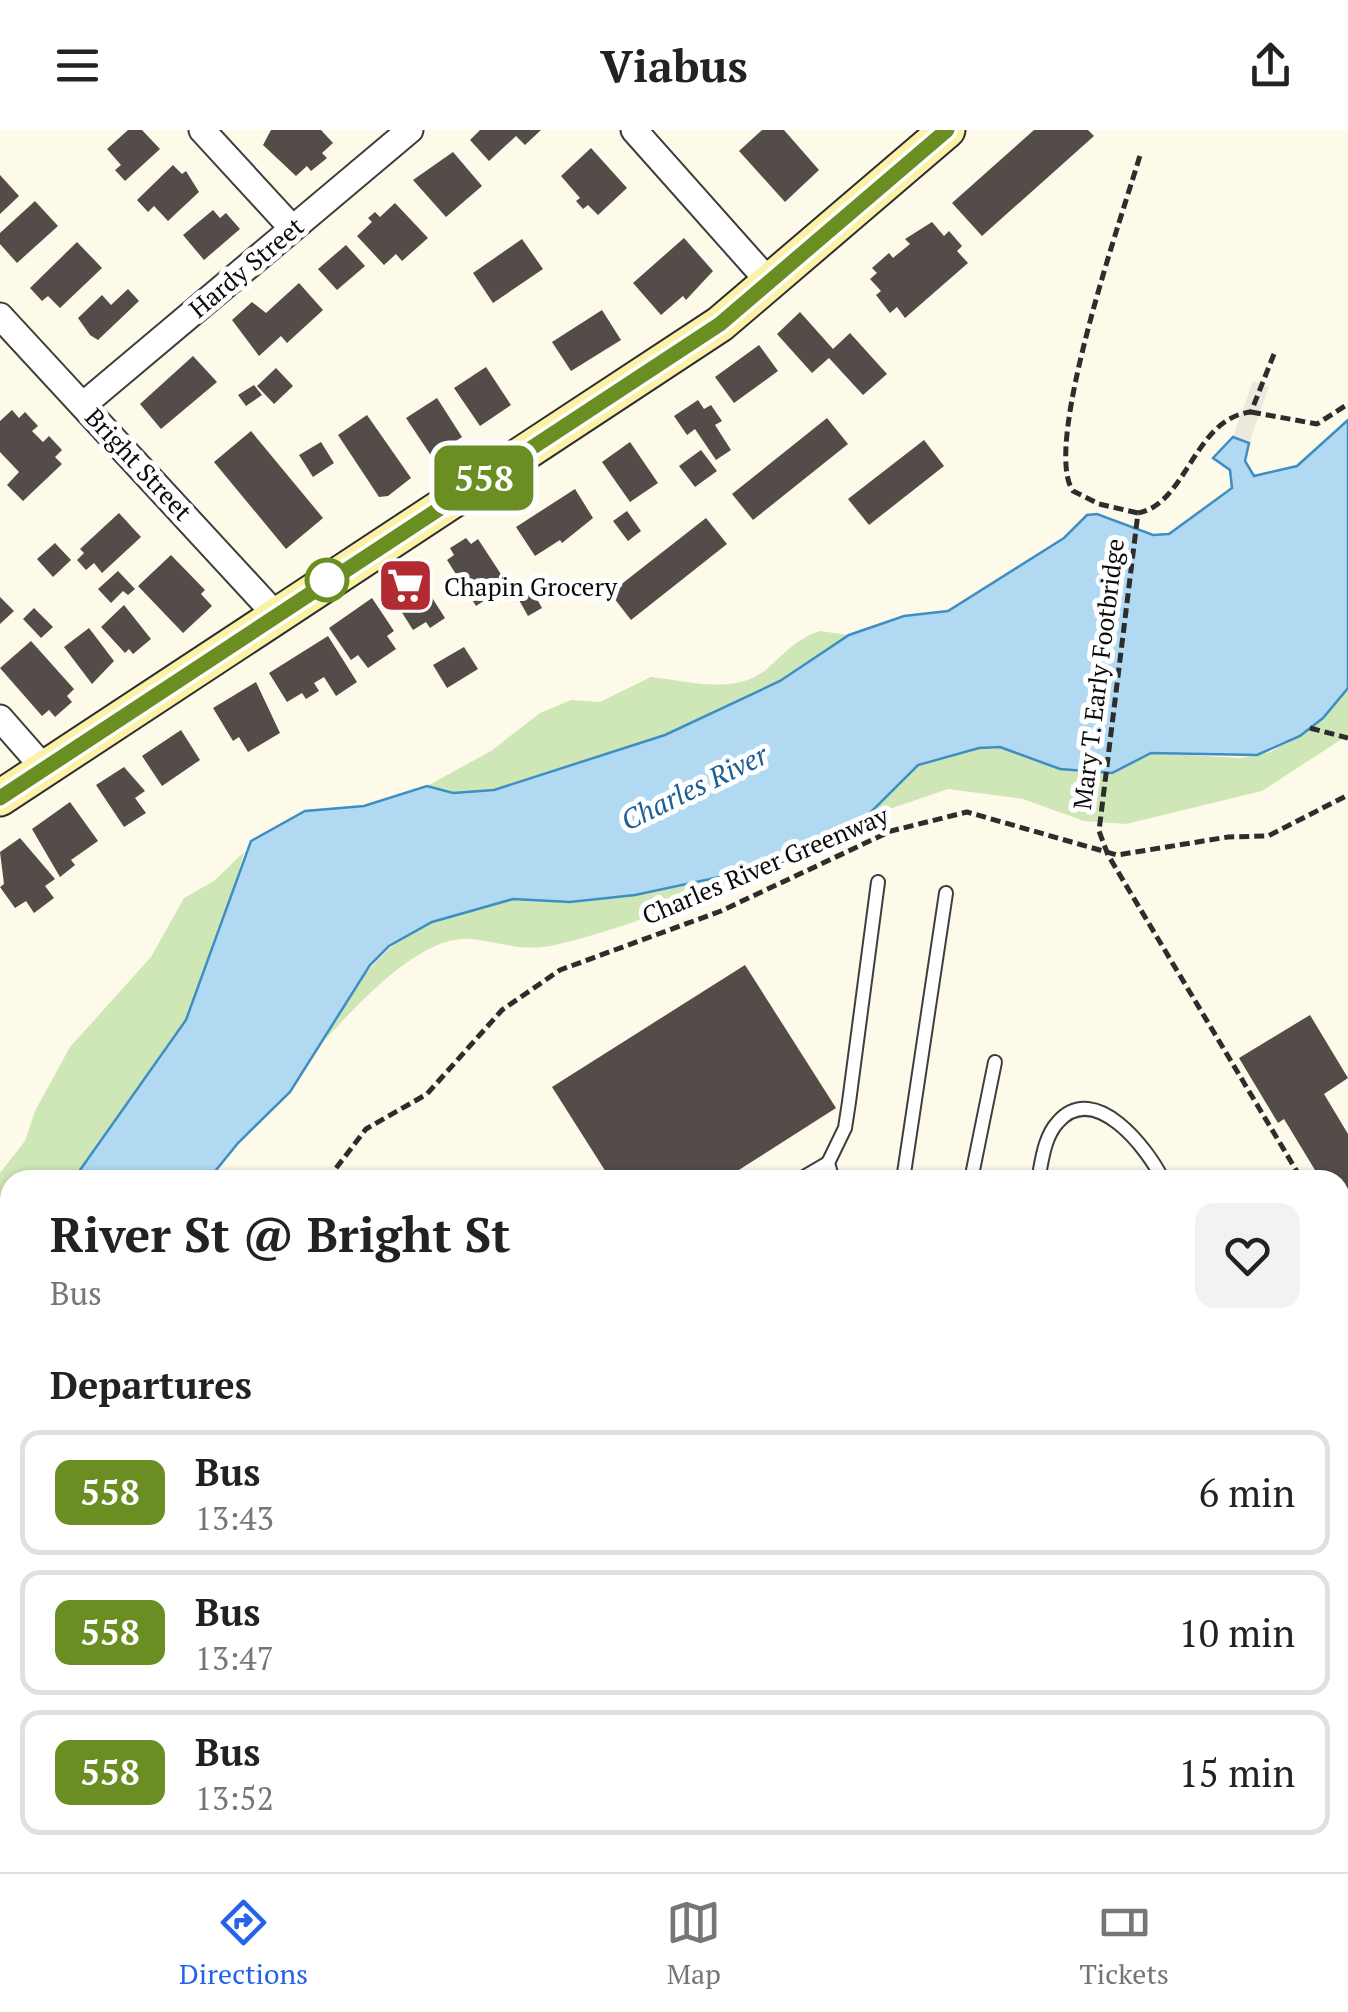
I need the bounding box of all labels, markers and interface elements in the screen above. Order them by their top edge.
text: Viabus [600,35,748,95]
icon: menu [50,38,105,93]
icon: share [1243,38,1298,93]
street label: Hardy Street [182,209,310,325]
street label: Bright Street [78,401,200,527]
line badge: 558 [426,446,542,510]
text: 558 [454,455,514,501]
street label: Mary T. Early Footbridge [1065,537,1131,811]
supermarket icon: Chapin Grocery [375,556,435,616]
unlabelled marker [306,559,348,601]
place label: Chapin Grocery [444,570,617,603]
water label: Charles River [615,735,775,838]
street label: Charles River Greenway [637,798,893,932]
text: River St @ Bright St [50,1202,511,1266]
button: heart [1195,1203,1300,1308]
text: Bus [50,1272,102,1314]
text: Departures [50,1360,252,1410]
text: Bus [195,1447,260,1497]
text: 6 min [1199,1468,1295,1518]
text: 558 [80,1469,140,1515]
text: 13:43 [195,1497,274,1539]
text: Bus [195,1587,260,1637]
text: 10 min [1178,1608,1295,1658]
text: 558 [80,1609,140,1655]
text: 13:47 [195,1637,274,1679]
text: Bus [195,1727,260,1777]
text: 15 min [1178,1748,1295,1798]
text: 558 [80,1749,140,1795]
text: 13:52 [195,1777,274,1819]
tab: Directions [179,1895,308,1992]
tab: Map [666,1895,721,1992]
tab: Tickets [1079,1895,1169,1992]

